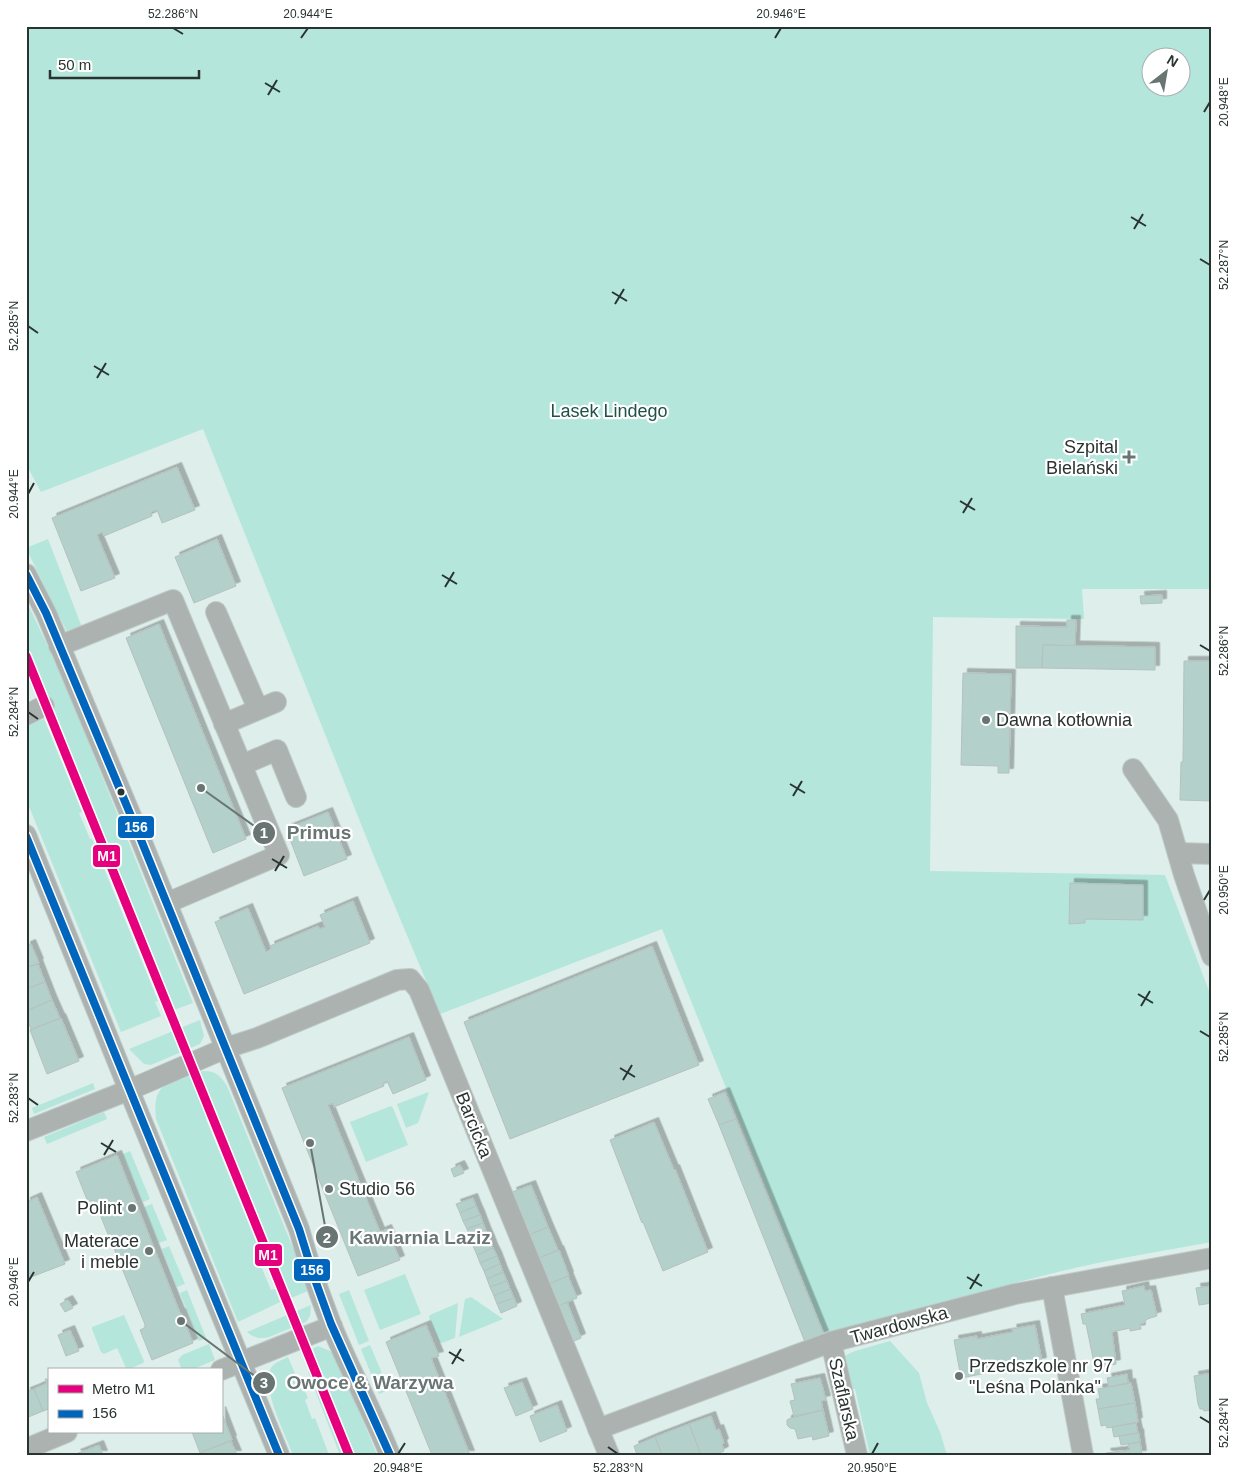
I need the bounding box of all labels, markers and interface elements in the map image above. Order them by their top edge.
text: 52.286°N [148,7,198,21]
text: 20.944°E [283,7,333,21]
text: 20.946°E [756,7,806,21]
scale bar [50,48,199,80]
north arrow [1140,48,1190,98]
text: N [1164,51,1181,70]
text: 50 m [58,56,91,73]
text: 20.948°E [1217,77,1231,127]
text: 52.287°N [1217,240,1231,290]
text: 52.285°N [7,301,21,351]
park label: Lasek Lindego [550,401,668,421]
place label: Szpital Bielański [1046,437,1118,478]
marker: Szpital Bielański [1122,450,1136,464]
text: 20.944°E [7,469,21,519]
text: 52.286°N [1217,626,1231,676]
text: 52.284°N [7,687,21,737]
place label: Dawna kotłownia [996,710,1133,730]
marker: Dawna kotłownia [980,714,992,726]
unlabelled marker [116,787,126,797]
line badge: 156 [117,815,155,839]
callout: Primus [252,816,361,850]
text: 156 [124,819,148,835]
text: Primus [287,822,351,843]
text: 1 [260,824,268,841]
line badge: M1 [92,844,121,868]
text: M1 [97,848,117,864]
text: 20.950°E [1217,865,1231,915]
text: 52.285°N [1217,1012,1231,1062]
text: 52.283°N [7,1073,21,1123]
street label: Barcicka [452,1089,497,1162]
place label: Studio 56 [339,1179,415,1199]
marker: Studio 56 [323,1183,335,1195]
place label: Polint [77,1198,122,1218]
marker: Polint [126,1202,138,1214]
callout: Kawiarnia Laziz [314,1220,501,1254]
text: Kawiarnia Laziz [349,1227,491,1248]
text: 2 [323,1229,331,1246]
place label: Materace i meble [64,1231,139,1272]
line badge: M1 [254,1243,283,1267]
marker: Materace i meble [143,1245,155,1257]
text: M1 [258,1247,278,1263]
text: 20.946°E [7,1257,21,1307]
line badge: 156 [293,1258,331,1282]
text: 156 [300,1262,324,1278]
street label: Twardowska [848,1302,951,1348]
street label: Szaflarska [825,1356,863,1443]
place label: Przedszkole nr 97 "Leśna Polanka" [969,1356,1113,1397]
callout: Owoce & Warzywa [252,1366,464,1400]
legend [48,1368,222,1434]
marker: Przedszkole nr 97 "Leśna Polanka" [953,1370,965,1382]
text: Owoce & Warzywa [286,1372,454,1393]
text: 3 [260,1374,268,1391]
text: Metro M1 [92,1380,155,1397]
text: 52.284°N [1217,1398,1231,1448]
text: 156 [92,1404,117,1421]
text: 20.948°E [373,1461,423,1475]
text: 52.283°N [593,1461,643,1475]
text: 20.950°E [847,1461,897,1475]

